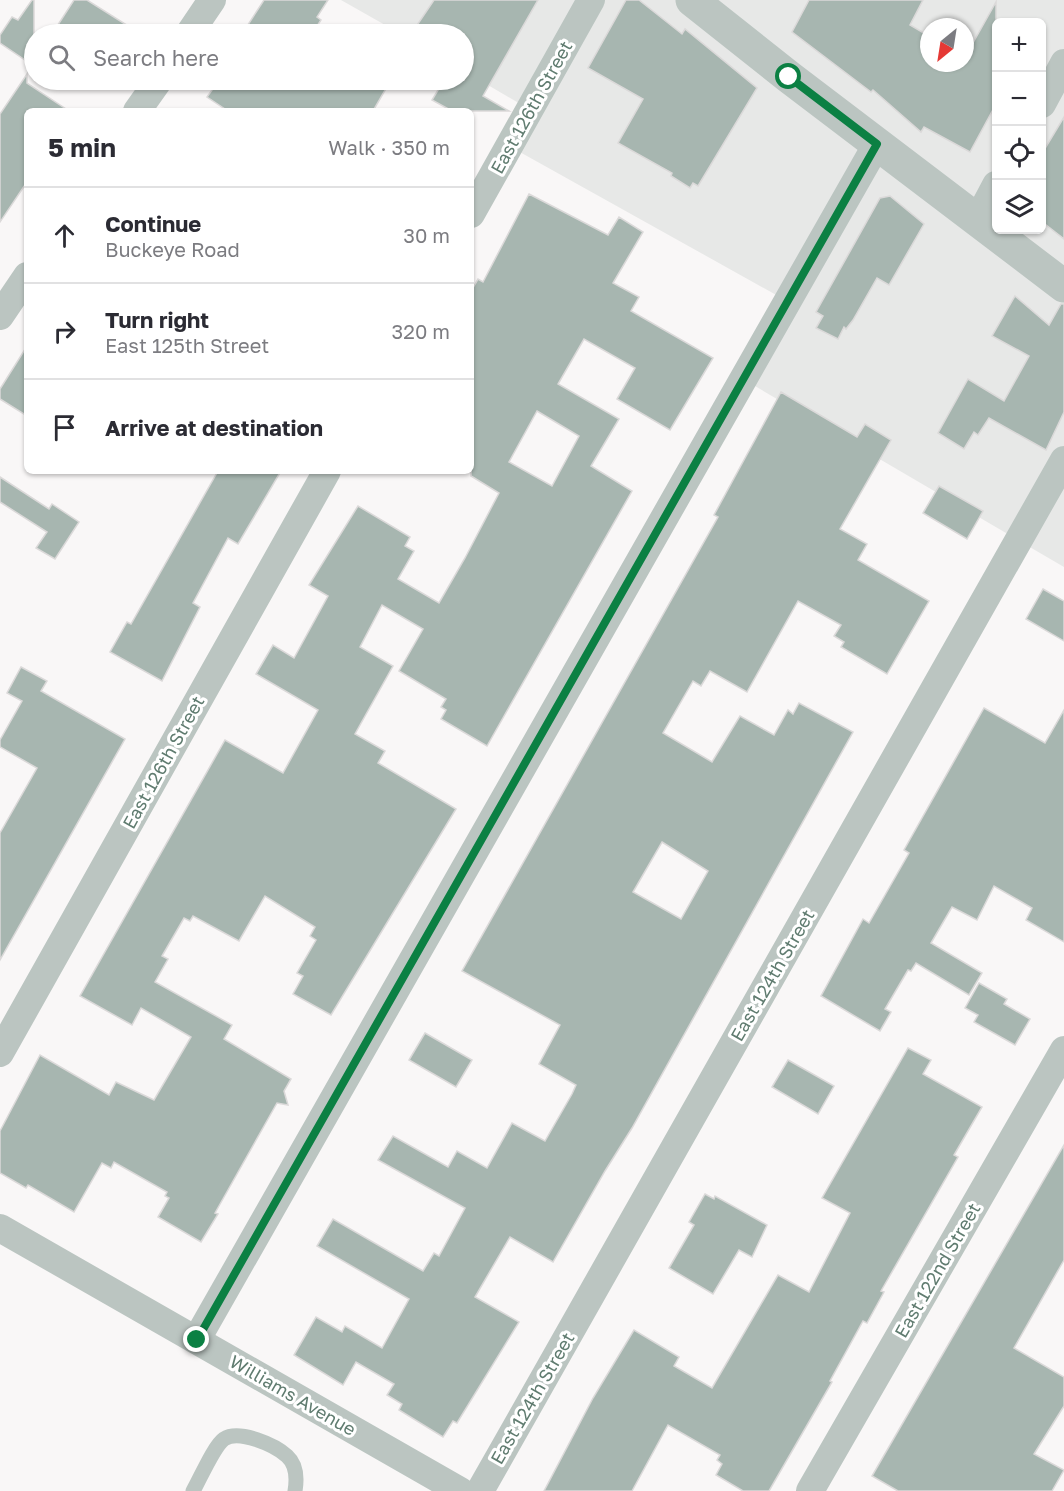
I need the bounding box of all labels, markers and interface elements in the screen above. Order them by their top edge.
north arrow [920,18,974,72]
map controls [992,18,1046,234]
button: + [992,18,1046,72]
search box [24,24,474,90]
street label: East 126th Street [485,37,577,177]
icon: search [45,41,78,74]
text: Search here [93,44,219,71]
route start [775,63,801,89]
button: − [992,72,1046,126]
button: locate [992,126,1046,180]
text: 5 min [48,132,116,163]
text: Walk · 350 m [328,135,450,159]
button: layers [992,180,1046,234]
text: Continue [105,210,201,237]
icon: ahead [48,219,81,252]
text: 30 m [403,223,450,247]
text: Buckeye Road [105,237,240,261]
text: Turn right [105,306,209,333]
icon: right [48,315,81,348]
text: 320 m [392,319,450,343]
text: East 125th Street [105,333,269,357]
icon: arrive [48,411,81,444]
text: Arrive at destination [105,414,323,441]
street label: East 126th Street [117,692,209,832]
street label: East 124th Street [725,905,819,1045]
street label: East 122nd Street [890,1199,984,1341]
route end [183,1326,209,1352]
street label: East 124th Street [485,1328,579,1468]
street label: Williams Avenue [226,1350,360,1440]

